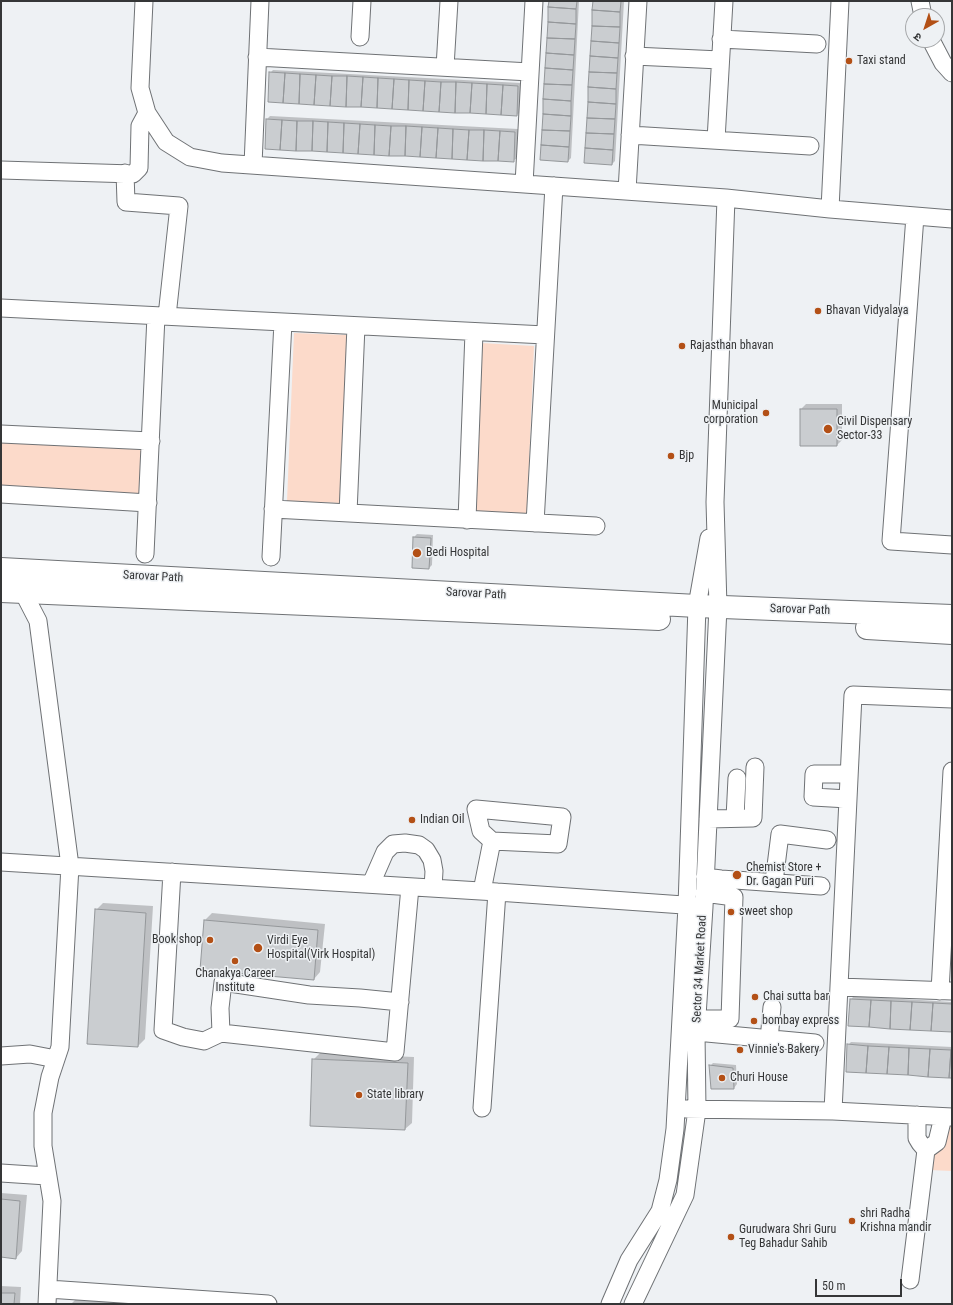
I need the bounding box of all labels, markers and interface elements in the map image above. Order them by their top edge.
north arrow [905,8,945,48]
text: उ [911,30,924,44]
place label: Taxi stand [857,54,906,68]
marker: Taxi stand [844,56,854,66]
place label: Bhavan Vidyalaya [826,304,909,318]
marker: Bhavan Vidyalaya [813,306,823,316]
place label: Rajasthan bhavan [690,339,774,353]
marker: Rajasthan bhavan [677,341,687,351]
place label: Municipal corporation [704,399,758,427]
marker: Municipal corporation [761,408,771,418]
place label: Civil Dispensary Sector-33 [837,415,912,443]
marker: Civil Dispensary Sector-33 [822,423,834,435]
place label: Bjp [679,449,694,463]
marker: Bjp [666,451,676,461]
place label: Bedi Hospital [426,546,489,560]
marker: Bedi Hospital [411,547,423,559]
street label: Sarovar Path [123,568,183,586]
street label: Sarovar Path [446,585,506,603]
street label: Sarovar Path [770,602,830,618]
place label: Indian Oil [420,813,465,827]
marker: Indian Oil [407,815,417,825]
place label: Chemist Store + Dr. Gagan Puri [746,861,821,889]
marker: Chemist Store + Dr. Gagan Puri [731,869,743,881]
place label: sweet shop [739,905,793,919]
marker: sweet shop [726,907,736,917]
street label: Sector 34 Market Road [690,915,710,1023]
place label: Book shop [152,933,202,947]
place label: Virdi Eye Hospital(Virk Hospital) [267,934,375,962]
marker: Book shop [205,935,215,945]
marker: Virdi Eye Hospital(Virk Hospital) [252,942,264,954]
marker: Chanakya Career Institute [230,956,240,966]
place label: Chanakya Career Institute [195,967,275,995]
place label: Chai sutta bar [763,990,829,1004]
marker: Chai sutta bar [750,992,760,1002]
place label: bombay express [762,1014,839,1028]
marker: bombay express [749,1016,759,1026]
place label: Vinnie's Bakery [748,1043,819,1057]
marker: Vinnie's Bakery [735,1045,745,1055]
place label: Churi House [730,1071,788,1085]
marker: Churi House [717,1073,727,1083]
place label: State library [367,1088,424,1102]
marker: State library [354,1090,364,1100]
place label: shri Radha Krishna mandir [860,1207,931,1235]
marker: shri Radha Krishna mandir [847,1216,857,1226]
place label: Gurudwara Shri Guru Teg Bahadur Sahib [739,1223,836,1251]
marker: Gurudwara Shri Guru Teg Bahadur Sahib [726,1232,736,1242]
scale bar [817,1271,904,1297]
text: 50 m [822,1279,846,1293]

